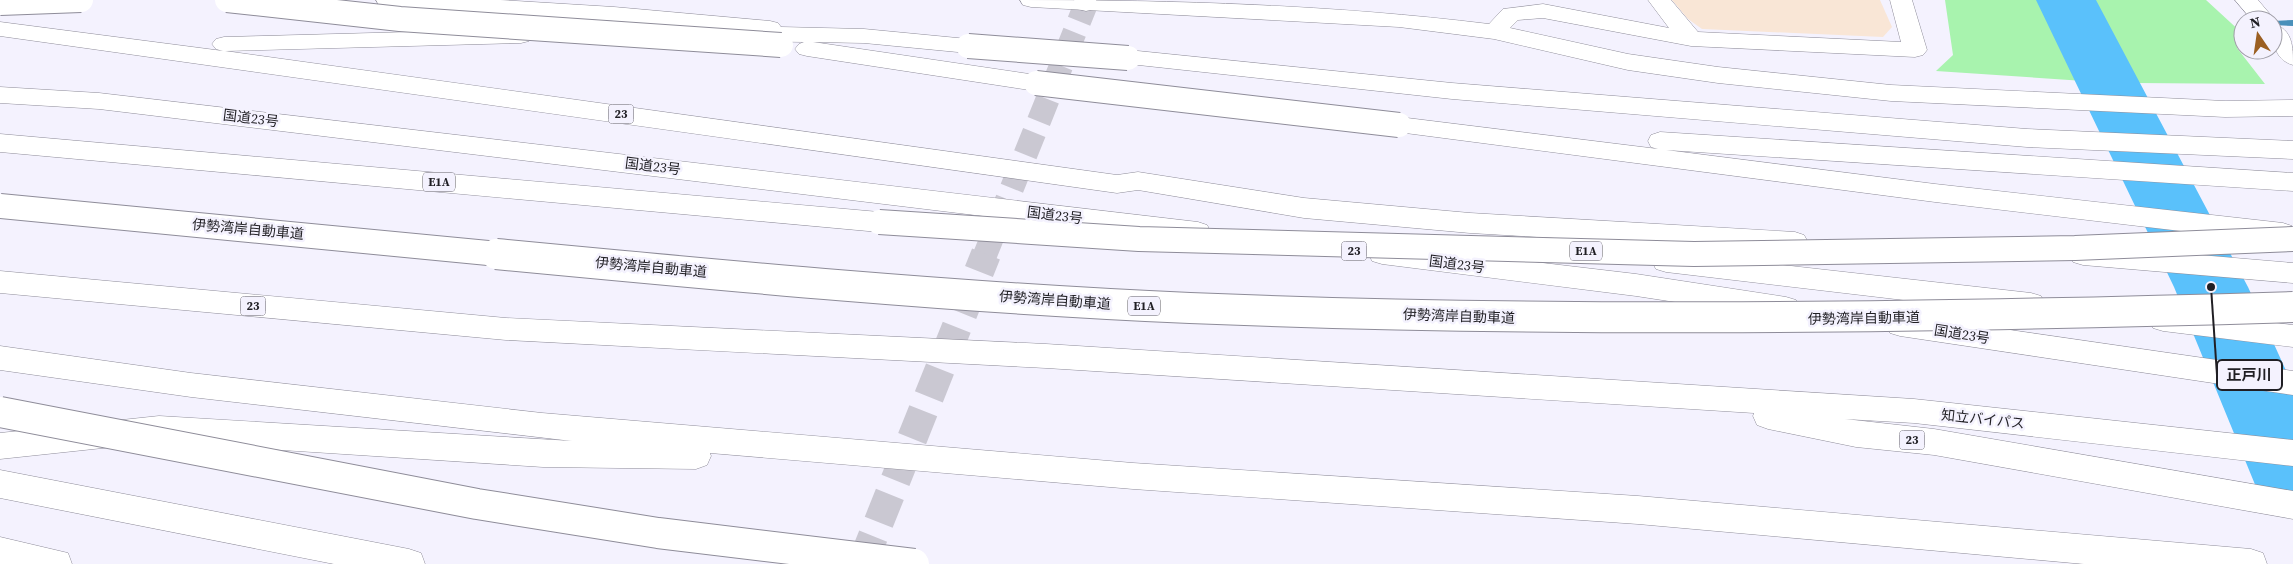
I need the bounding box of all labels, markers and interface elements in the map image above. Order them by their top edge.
north arrow [2233,10,2283,60]
text: N [2248,11,2262,33]
street label: 国道23号 [222,105,280,131]
road number: 23 [608,105,634,124]
street label: 国道23号 [624,153,682,179]
road number: E1A [423,172,455,192]
street label: 国道23号 [1026,202,1084,228]
street label: 伊勢湾岸自動車道 [191,214,305,244]
road number: 23 [1342,242,1366,260]
road number: E1A [1570,242,1602,260]
street label: 国道23号 [1428,251,1486,277]
street label: 伊勢湾岸自動車道 [594,252,708,282]
street label: 伊勢湾岸自動車道 [998,286,1112,314]
road number: 23 [240,296,266,316]
road number: E1A [1128,296,1160,316]
street label: 伊勢湾岸自動車道 [1403,304,1515,328]
street label: 伊勢湾岸自動車道 [1808,307,1920,329]
street label: 国道23号 [1933,320,1991,348]
callout: 正戸川 [2217,360,2282,390]
text: 正戸川 [2226,364,2272,385]
street label: 知立バイパス [1940,405,2026,433]
road number: 23 [1900,430,1924,450]

